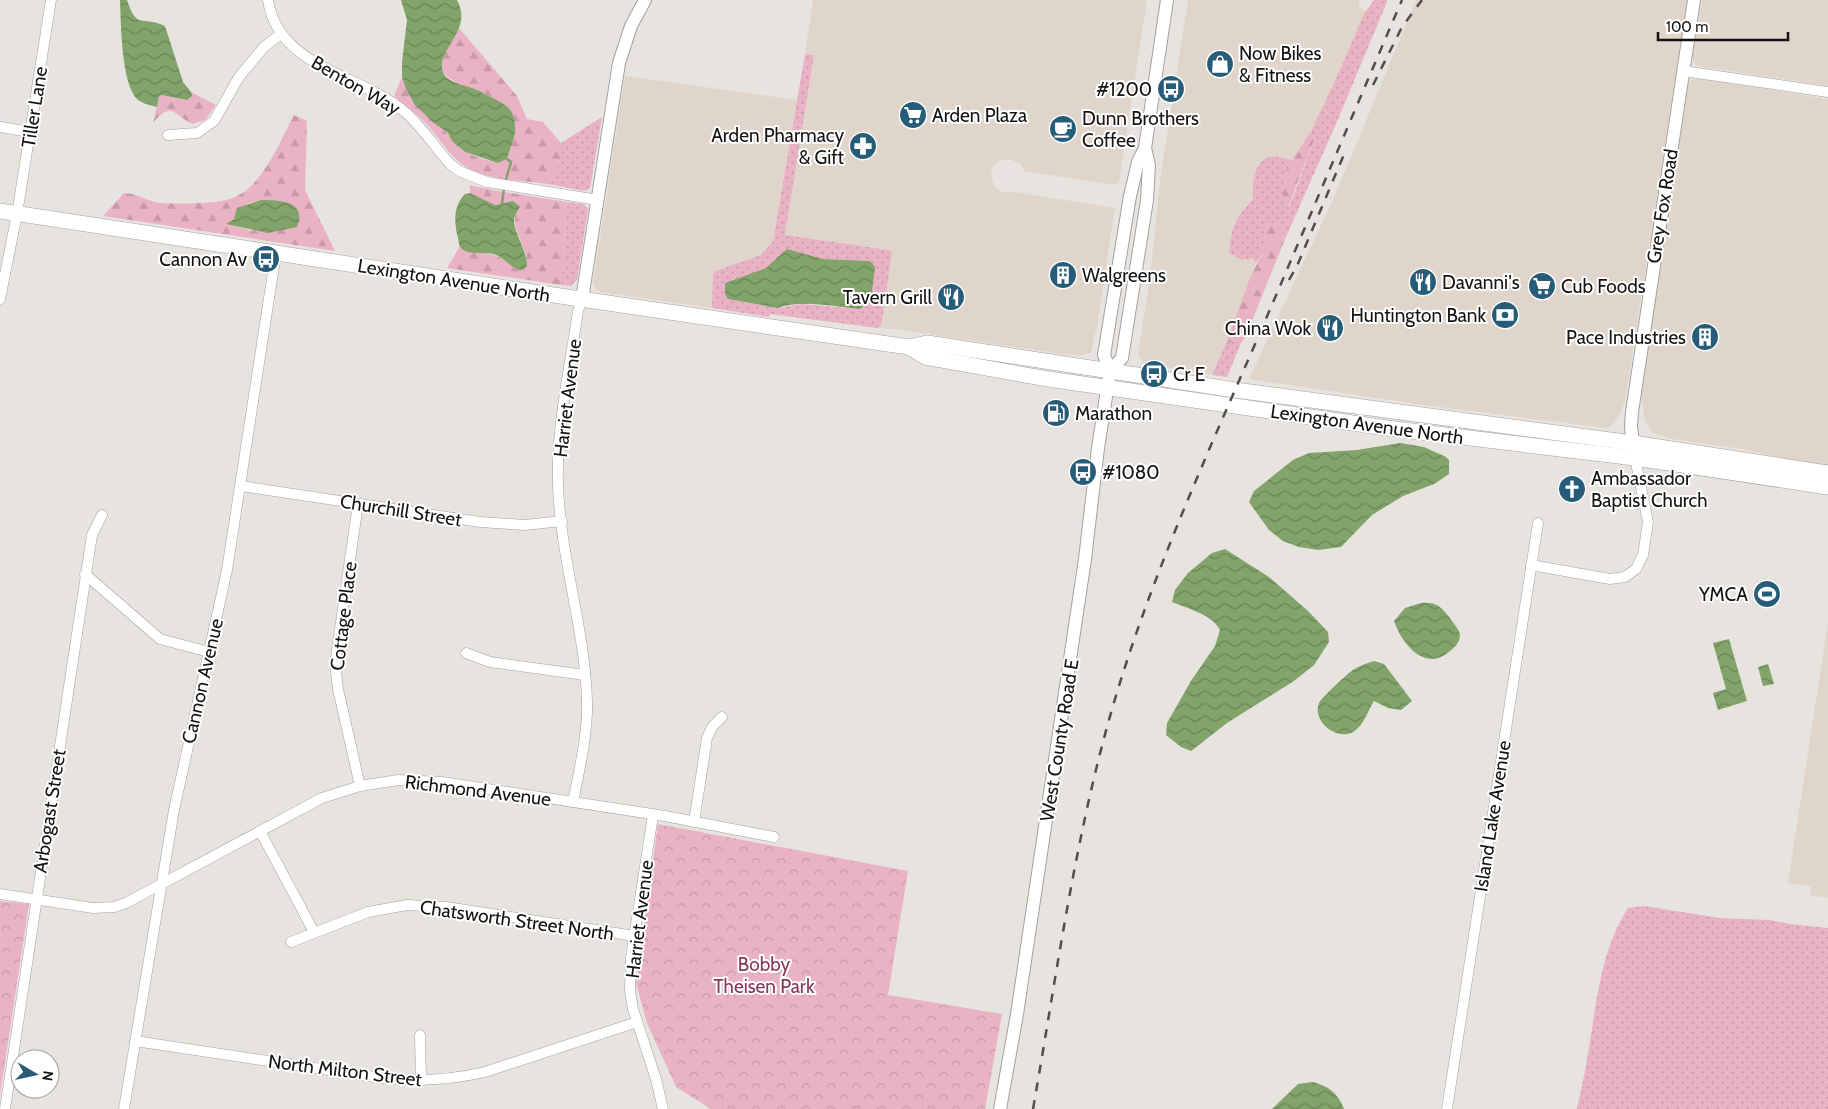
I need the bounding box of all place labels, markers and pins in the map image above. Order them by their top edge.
place label: Now Bikes & Fitness [1239,42,1322,87]
shop icon: Now Bikes & Fitness [1205,49,1235,79]
bus stop icon: #1200 [1156,74,1186,104]
place label: #1200 [1096,78,1152,101]
supermarket icon: Arden Plaza [898,100,928,130]
place label: Arden Plaza [932,104,1027,127]
place label: Dunn Brothers Coffee [1082,107,1199,152]
cafe icon: Dunn Brothers Coffee [1048,114,1078,144]
place label: Arden Pharmacy & Gift [711,124,845,169]
pharmacy icon: Arden Pharmacy & Gift [848,131,878,161]
bus stop icon: Cannon Av [251,244,281,274]
place label: Cannon Av [159,248,248,271]
building icon: Walgreens [1048,260,1078,290]
place label: Walgreens [1082,264,1166,287]
restaurant icon: Davanni's [1408,267,1438,297]
place label: Davanni's [1442,271,1520,294]
supermarket icon: Cub Foods [1527,271,1557,301]
place label: Cub Foods [1561,275,1646,298]
restaurant icon: Tavern Grill [936,282,966,312]
place label: Tavern Grill [843,286,933,309]
bank icon: Huntington Bank [1490,300,1520,330]
place label: Huntington Bank [1351,304,1486,327]
restaurant icon: China Wok [1315,313,1345,343]
place label: China Wok [1225,317,1311,340]
building icon: Pace Industries [1690,322,1720,352]
place label: Pace Industries [1566,326,1686,349]
bus stop icon: Cr E [1139,359,1169,389]
place label: Cr E [1173,363,1205,386]
fuel station icon: Marathon [1041,398,1071,428]
place label: Marathon [1075,402,1152,425]
bus stop icon: #1080 [1068,457,1098,487]
place label: #1080 [1102,461,1160,484]
place label: Ambassador Baptist Church [1591,467,1708,512]
church icon: Ambassador Baptist Church [1557,474,1587,504]
sports icon: YMCA [1752,579,1782,609]
place label: YMCA [1698,583,1748,606]

